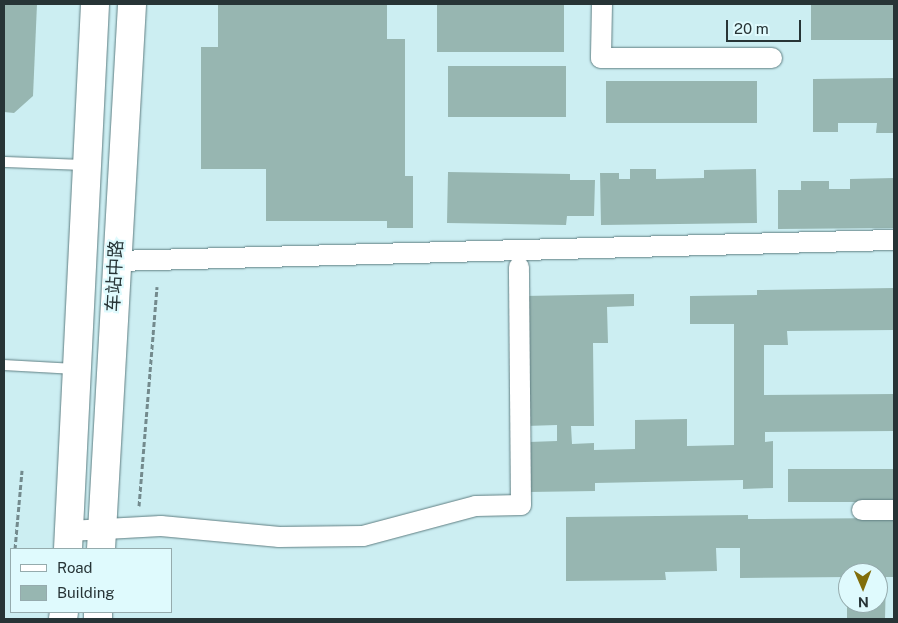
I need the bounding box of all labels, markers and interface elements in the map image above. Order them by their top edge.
scale bar [728,10,803,42]
text: 20 m [734,20,769,37]
street label: 车站中路 [102,239,128,313]
legend [10,548,172,613]
text: Road [57,559,93,576]
north arrow [838,563,888,613]
text: Building [57,584,115,601]
text: N [858,594,869,610]

